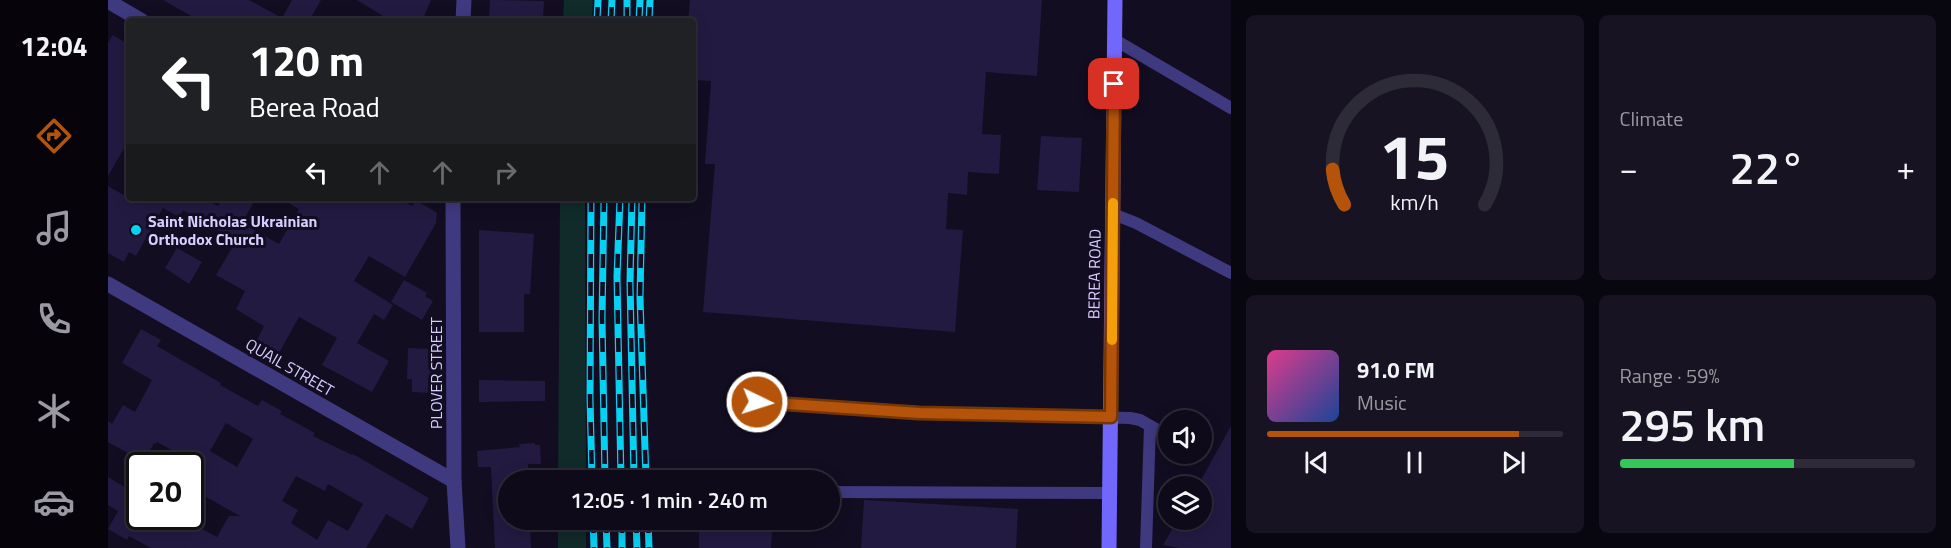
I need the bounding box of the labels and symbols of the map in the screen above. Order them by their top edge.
pin [1088,58,1139,109]
place label: Saint Nicholas Ukrainian Orthodox Church [148,209,317,251]
marker: Saint Nicholas Ukrainian Orthodox Church [129,223,143,237]
street label: BEREA ROAD [1081,229,1107,319]
street label: PLOVER STREET [424,317,448,429]
street label: QUAIL STREET [241,332,339,402]
position arrow [725,370,789,434]
speed limit sign: 20 [126,452,204,530]

